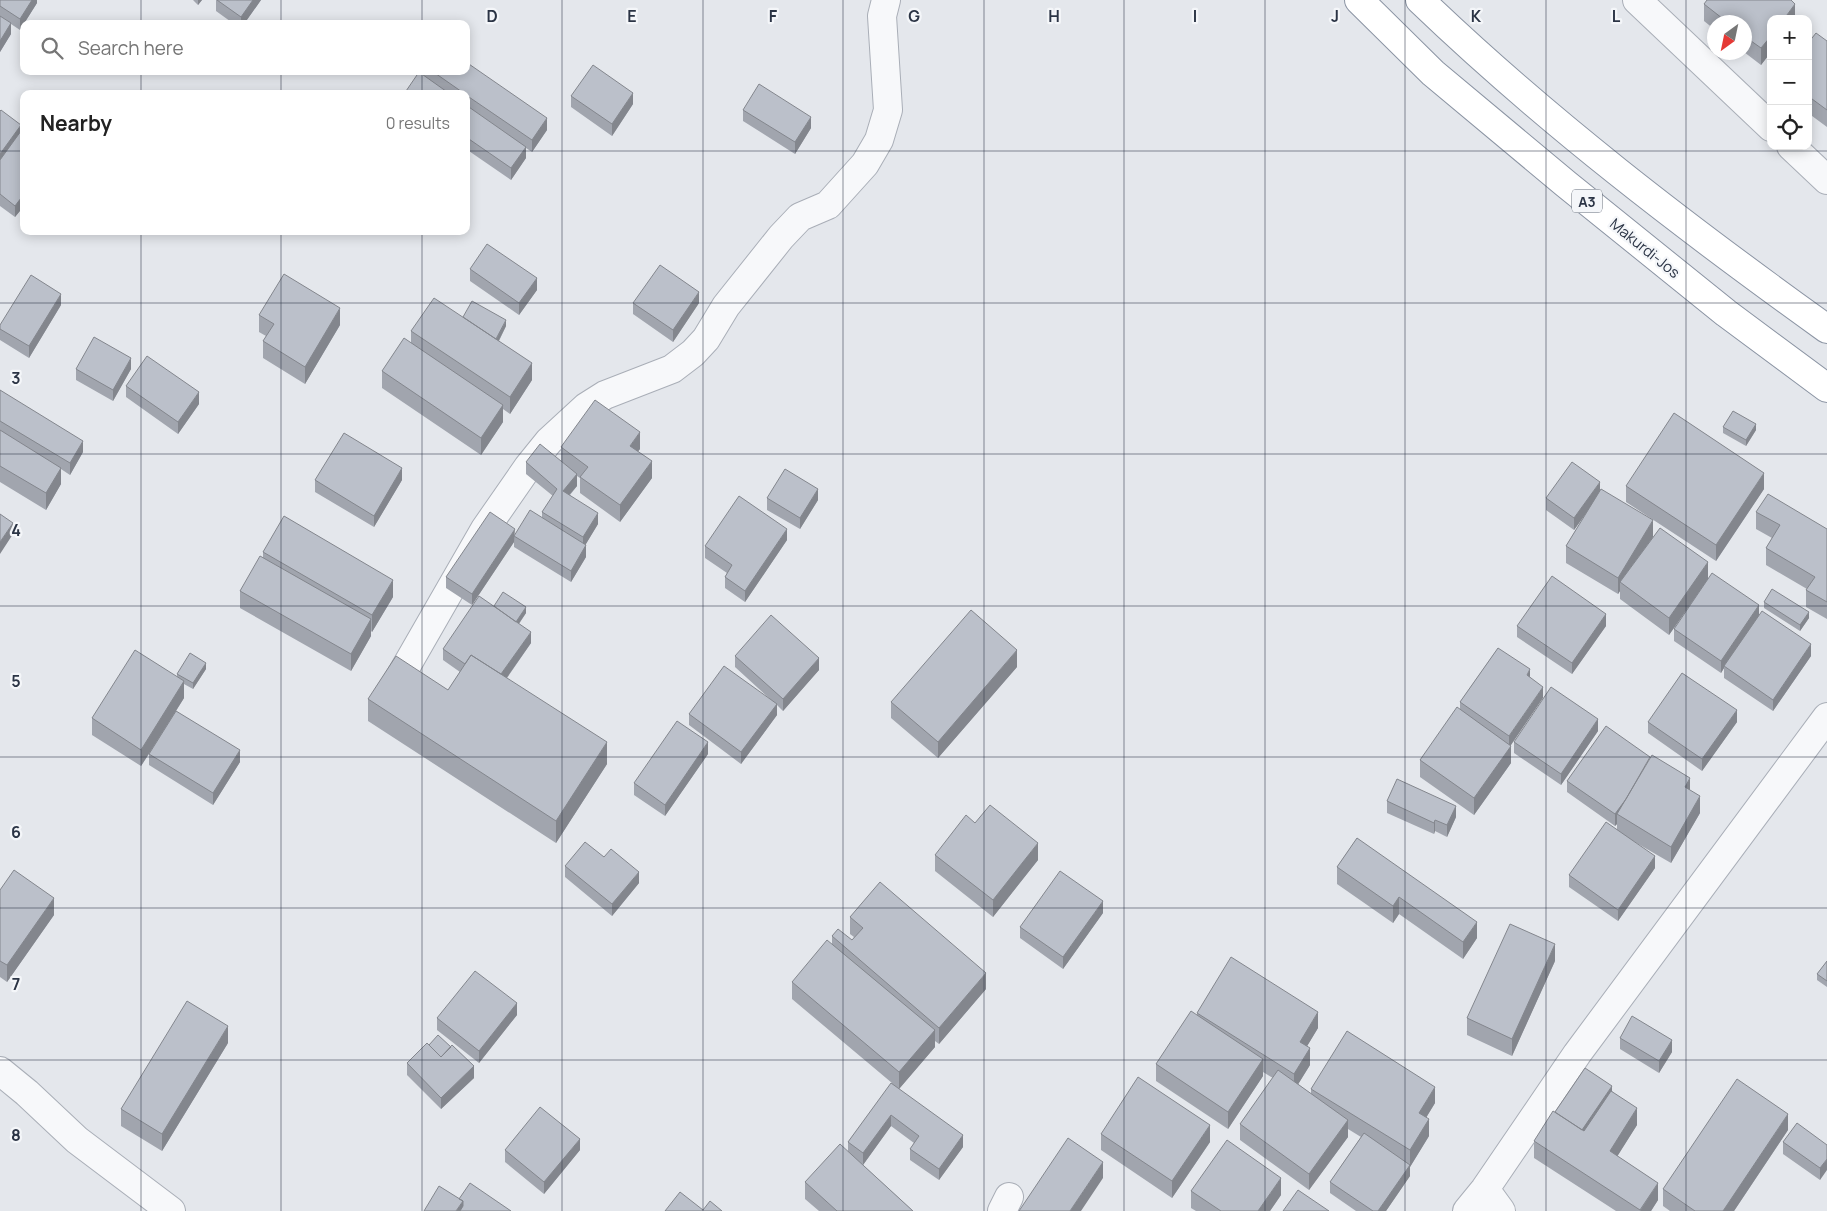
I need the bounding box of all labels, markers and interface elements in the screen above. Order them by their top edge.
text: D [486,5,498,27]
text: E [627,5,637,27]
text: F [769,5,778,27]
text: G [908,5,920,27]
text: H [1048,5,1060,27]
text: I [1193,5,1197,27]
text: J [1331,5,1339,27]
text: K [1471,5,1482,27]
text: L [1612,5,1621,27]
north arrow [1707,15,1752,60]
map controls [1767,15,1812,150]
button: + [1767,15,1812,60]
search box [20,20,470,75]
icon: search [38,34,66,62]
text: Search here [78,35,184,61]
button: − [1767,60,1812,105]
button: locate [1767,105,1812,150]
text: Nearby [40,109,112,137]
text: 0 results [386,112,450,134]
road number: A3 [1572,190,1602,212]
street label: Makurdi-Jos [1606,213,1685,283]
text: 3 [11,367,21,389]
text: 4 [11,519,21,541]
text: 5 [11,670,21,692]
text: 6 [11,821,21,843]
text: 7 [12,973,20,995]
text: 8 [11,1124,21,1146]

